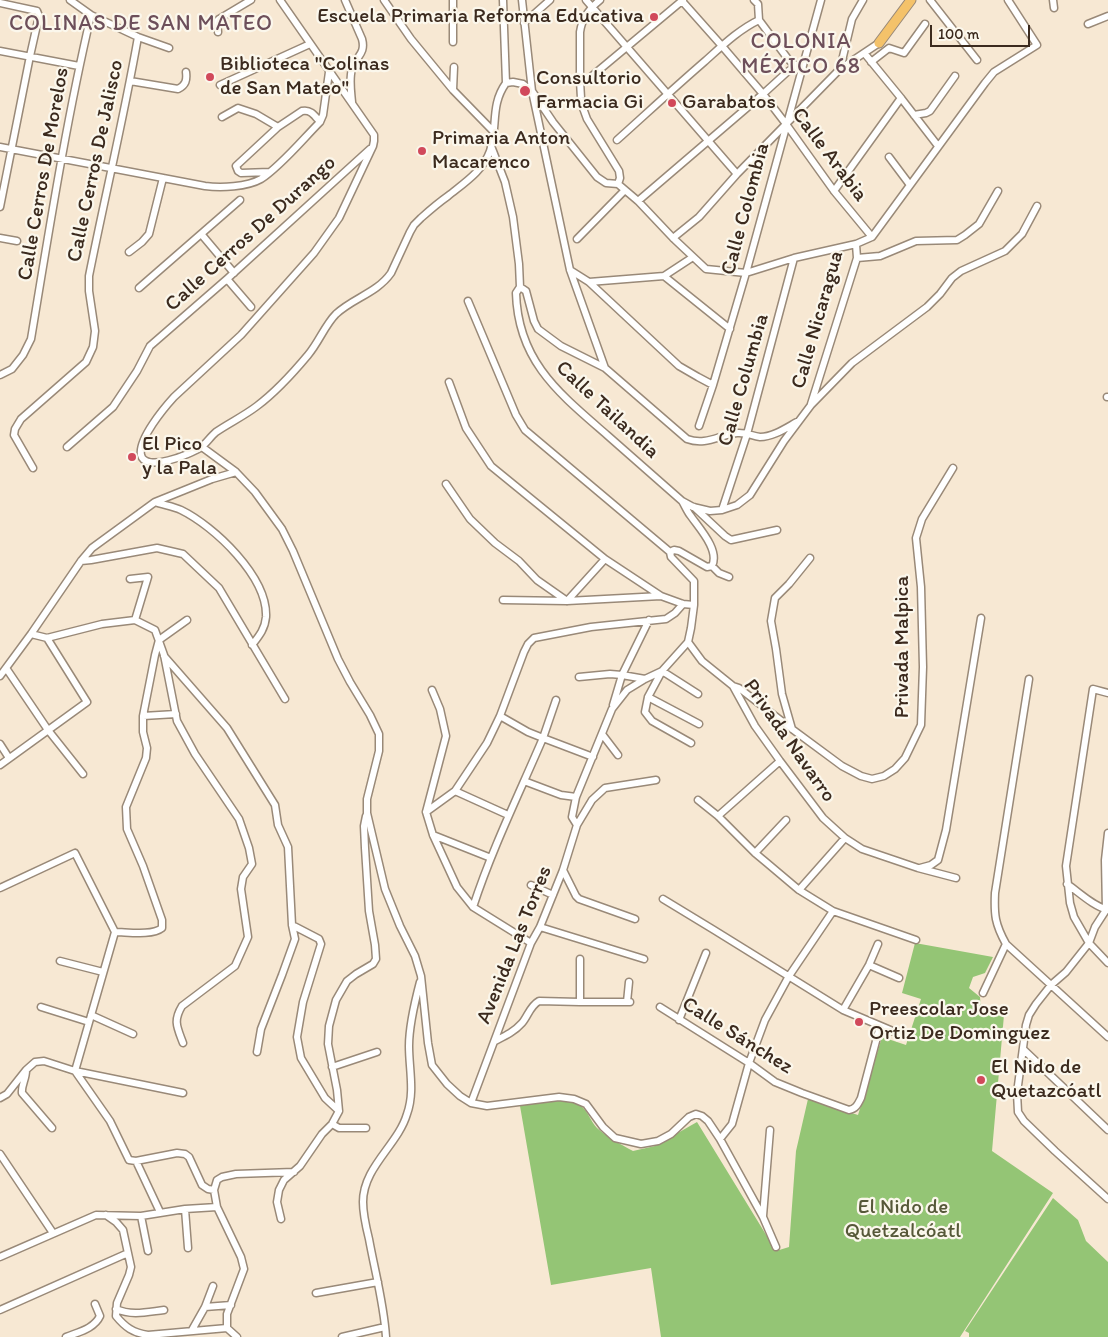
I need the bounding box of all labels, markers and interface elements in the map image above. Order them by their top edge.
place label: Escuela Primaria Reforma Educativa [317,4,644,30]
district label: COLINAS DE SAN MATEO [7,11,275,37]
marker: Escuela Primaria Reforma Educativa [648,11,660,23]
scale bar [933,15,1033,47]
text: 100 m [938,25,979,43]
district label: COLONIA MÉXICO 68 [741,29,861,80]
place label: Biblioteca "Colinas de San Mateo" [220,52,389,102]
street label: Calle Cerros De Jalisco [62,58,130,264]
street label: Calle Cerros De Morelos [13,65,75,283]
place label: Consultorio Farmacia Gi [536,66,643,116]
marker: Biblioteca "Colinas de San Mateo" [204,71,216,83]
marker: Consultorio Farmacia Gi [518,84,532,98]
place label: Garabatos [682,90,776,116]
marker: Garabatos [666,97,678,109]
street label: Calle Arabia [786,103,872,207]
place label: Primaria Anton Macarenco [432,126,570,176]
street label: Calle Colombia [716,140,776,278]
marker: Primaria Anton Macarenco [416,145,428,157]
street label: Calle Cerros De Durango [160,151,342,317]
street label: Calle Nicaragua [786,248,850,392]
street label: Calle Columbia [713,311,775,449]
street label: Calle Tailandia [550,356,664,464]
place label: El Pico y la Pala [142,432,217,482]
marker: El Pico y la Pala [126,451,138,463]
street label: Privada Malpica [890,576,916,718]
street label: Privada Navarro [737,674,841,808]
street label: Avenida Las Torres [472,862,558,1028]
street label: Calle Sánchez [677,992,797,1080]
place label: Preescolar Jose Ortiz De Dominguez [869,997,1050,1047]
marker: Preescolar Jose Ortiz De Dominguez [853,1016,865,1028]
place label: El Nido de Quetazcóatl [991,1055,1101,1105]
marker: El Nido de Quetazcóatl [975,1074,987,1086]
park label: El Nido de Quetzalcóatl [845,1195,961,1245]

